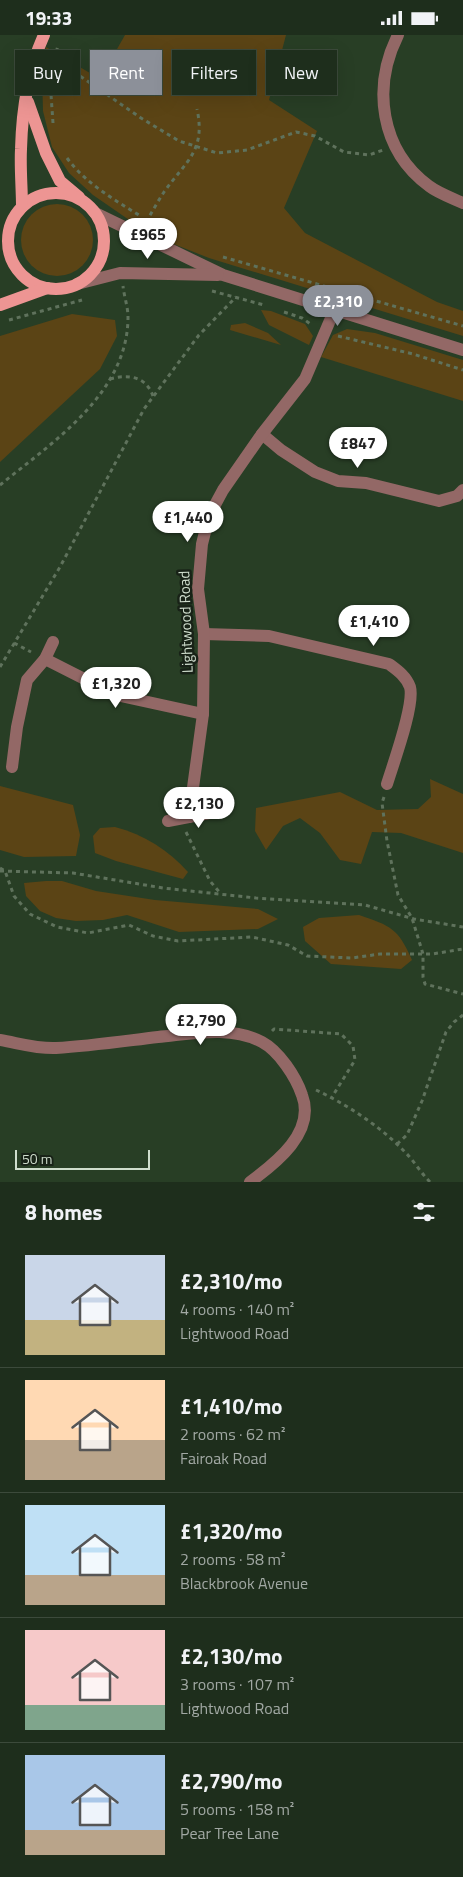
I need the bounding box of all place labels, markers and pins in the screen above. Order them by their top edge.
pin: £965 [118,217,178,260]
pin: £2,310 [297,285,379,327]
pin: £847 [328,427,388,469]
pin: £1,440 [147,501,229,543]
pin: £1,410 [333,605,415,647]
pin: £1,320 [75,667,157,709]
pin: £2,130 [158,787,240,829]
pin: £2,790 [160,1003,242,1046]

